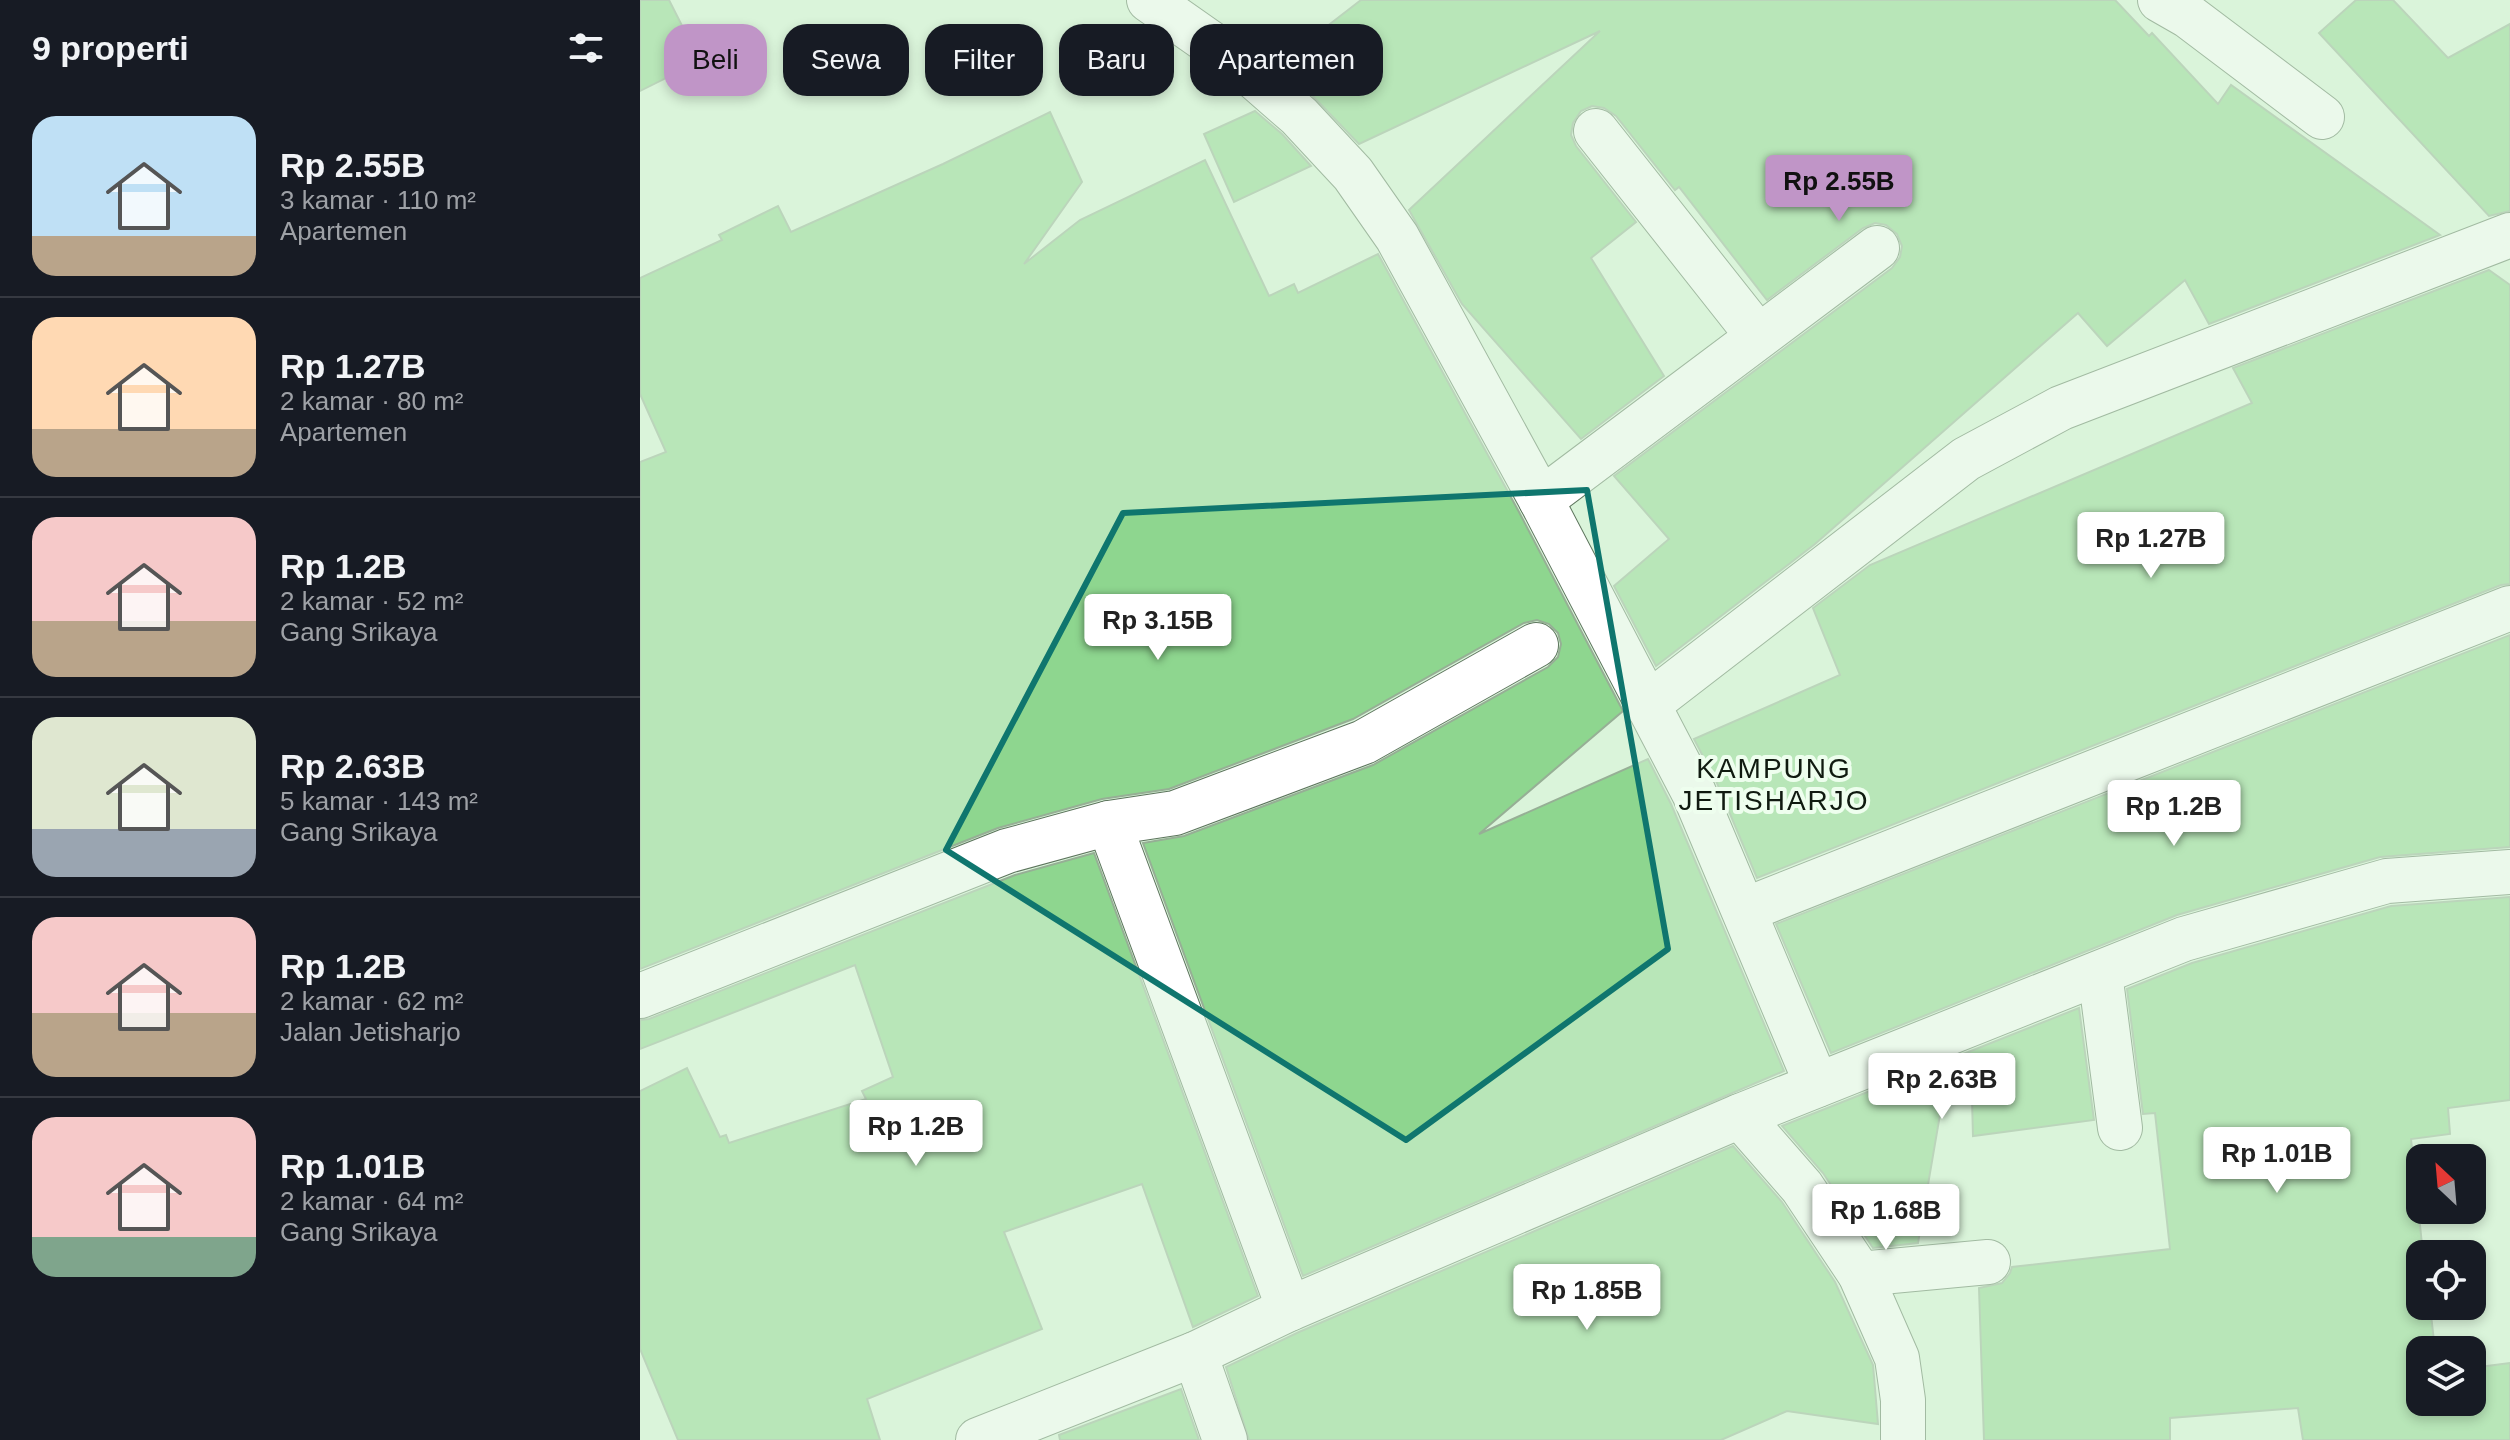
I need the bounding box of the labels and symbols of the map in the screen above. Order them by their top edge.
pin: Rp 2.55B [1756,155,1922,223]
pin: Rp 1.27B [2068,512,2234,580]
pin: Rp 3.15B [1075,594,1241,662]
district label: KAMPUNG JETISHARJO [1678,753,1870,816]
pin: Rp 1.2B [2100,780,2248,848]
pin: Rp 2.63B [1859,1053,2025,1121]
pin: Rp 1.2B [842,1100,990,1168]
pin: Rp 1.01B [2194,1127,2360,1195]
north arrow [2406,1144,2486,1224]
pin: Rp 1.68B [1803,1184,1969,1252]
pin: Rp 1.85B [1504,1264,1670,1332]

